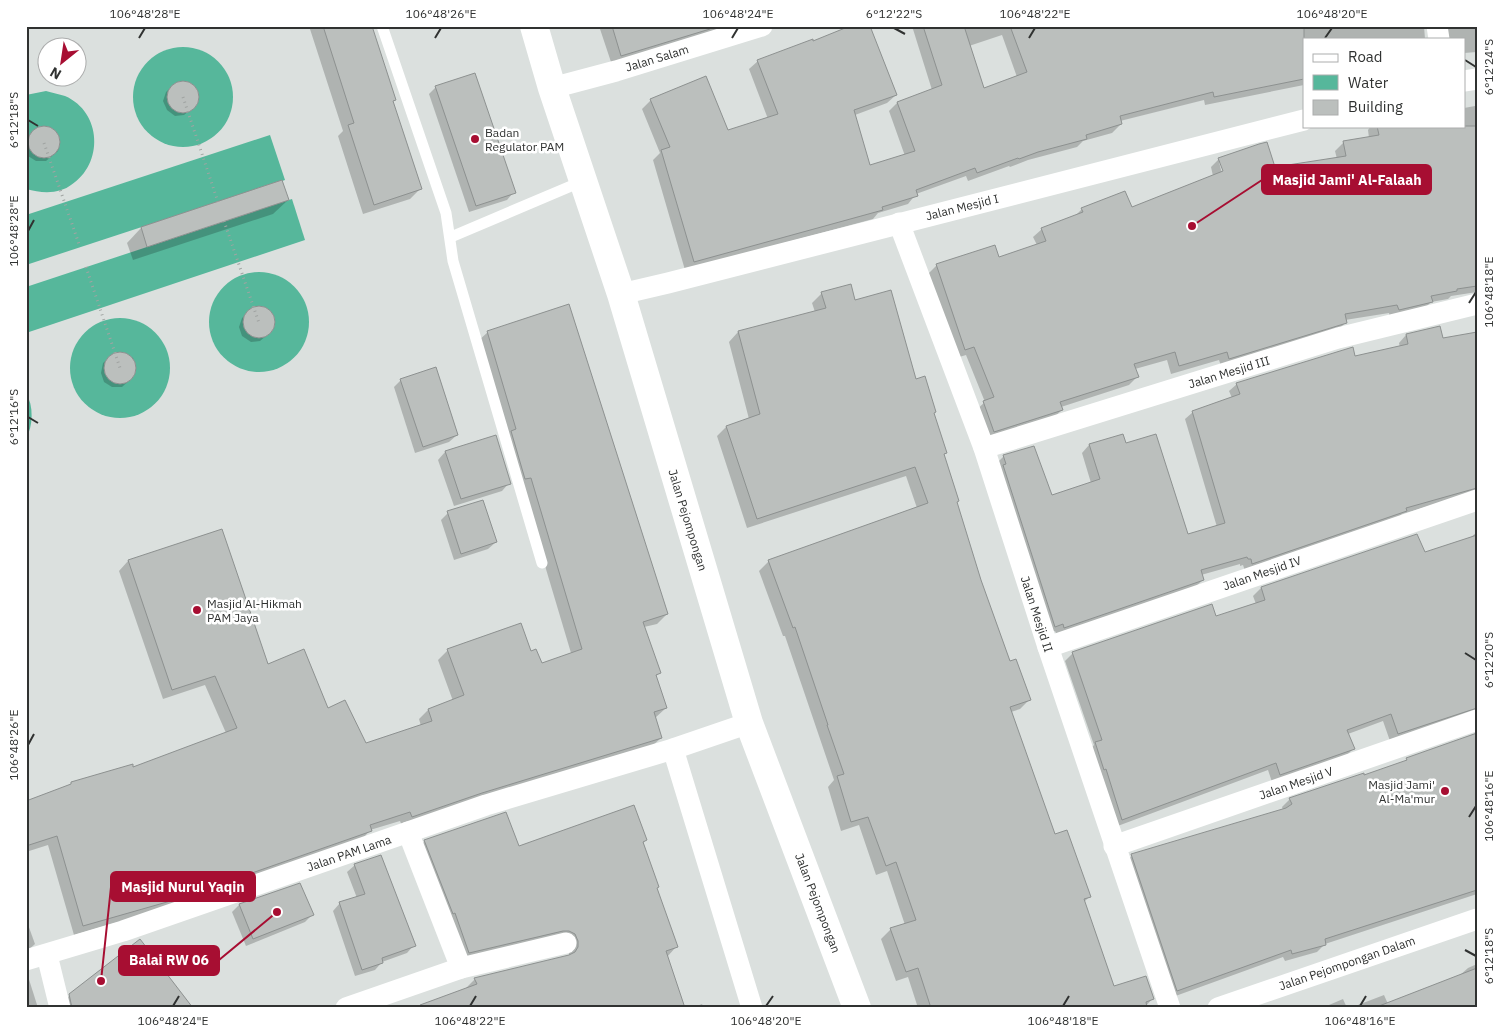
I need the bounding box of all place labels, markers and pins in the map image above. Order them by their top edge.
place label: Badan Regulator PAM [485,125,564,154]
marker: Badan Regulator PAM [469,133,481,145]
callout: Masjid Jami' Al-Falaah [1262,165,1431,194]
place label: Masjid Al-Hikmah PAM Jaya [207,596,302,625]
marker: Masjid Al-Hikmah PAM Jaya [191,604,203,616]
place label: Masjid Jami' Al-Ma'mur [1368,777,1436,806]
marker: Masjid Jami' Al-Ma'mur [1439,785,1451,797]
callout: Masjid Nurul Yaqin [111,872,255,901]
callout: Balai RW 06 [119,946,219,975]

